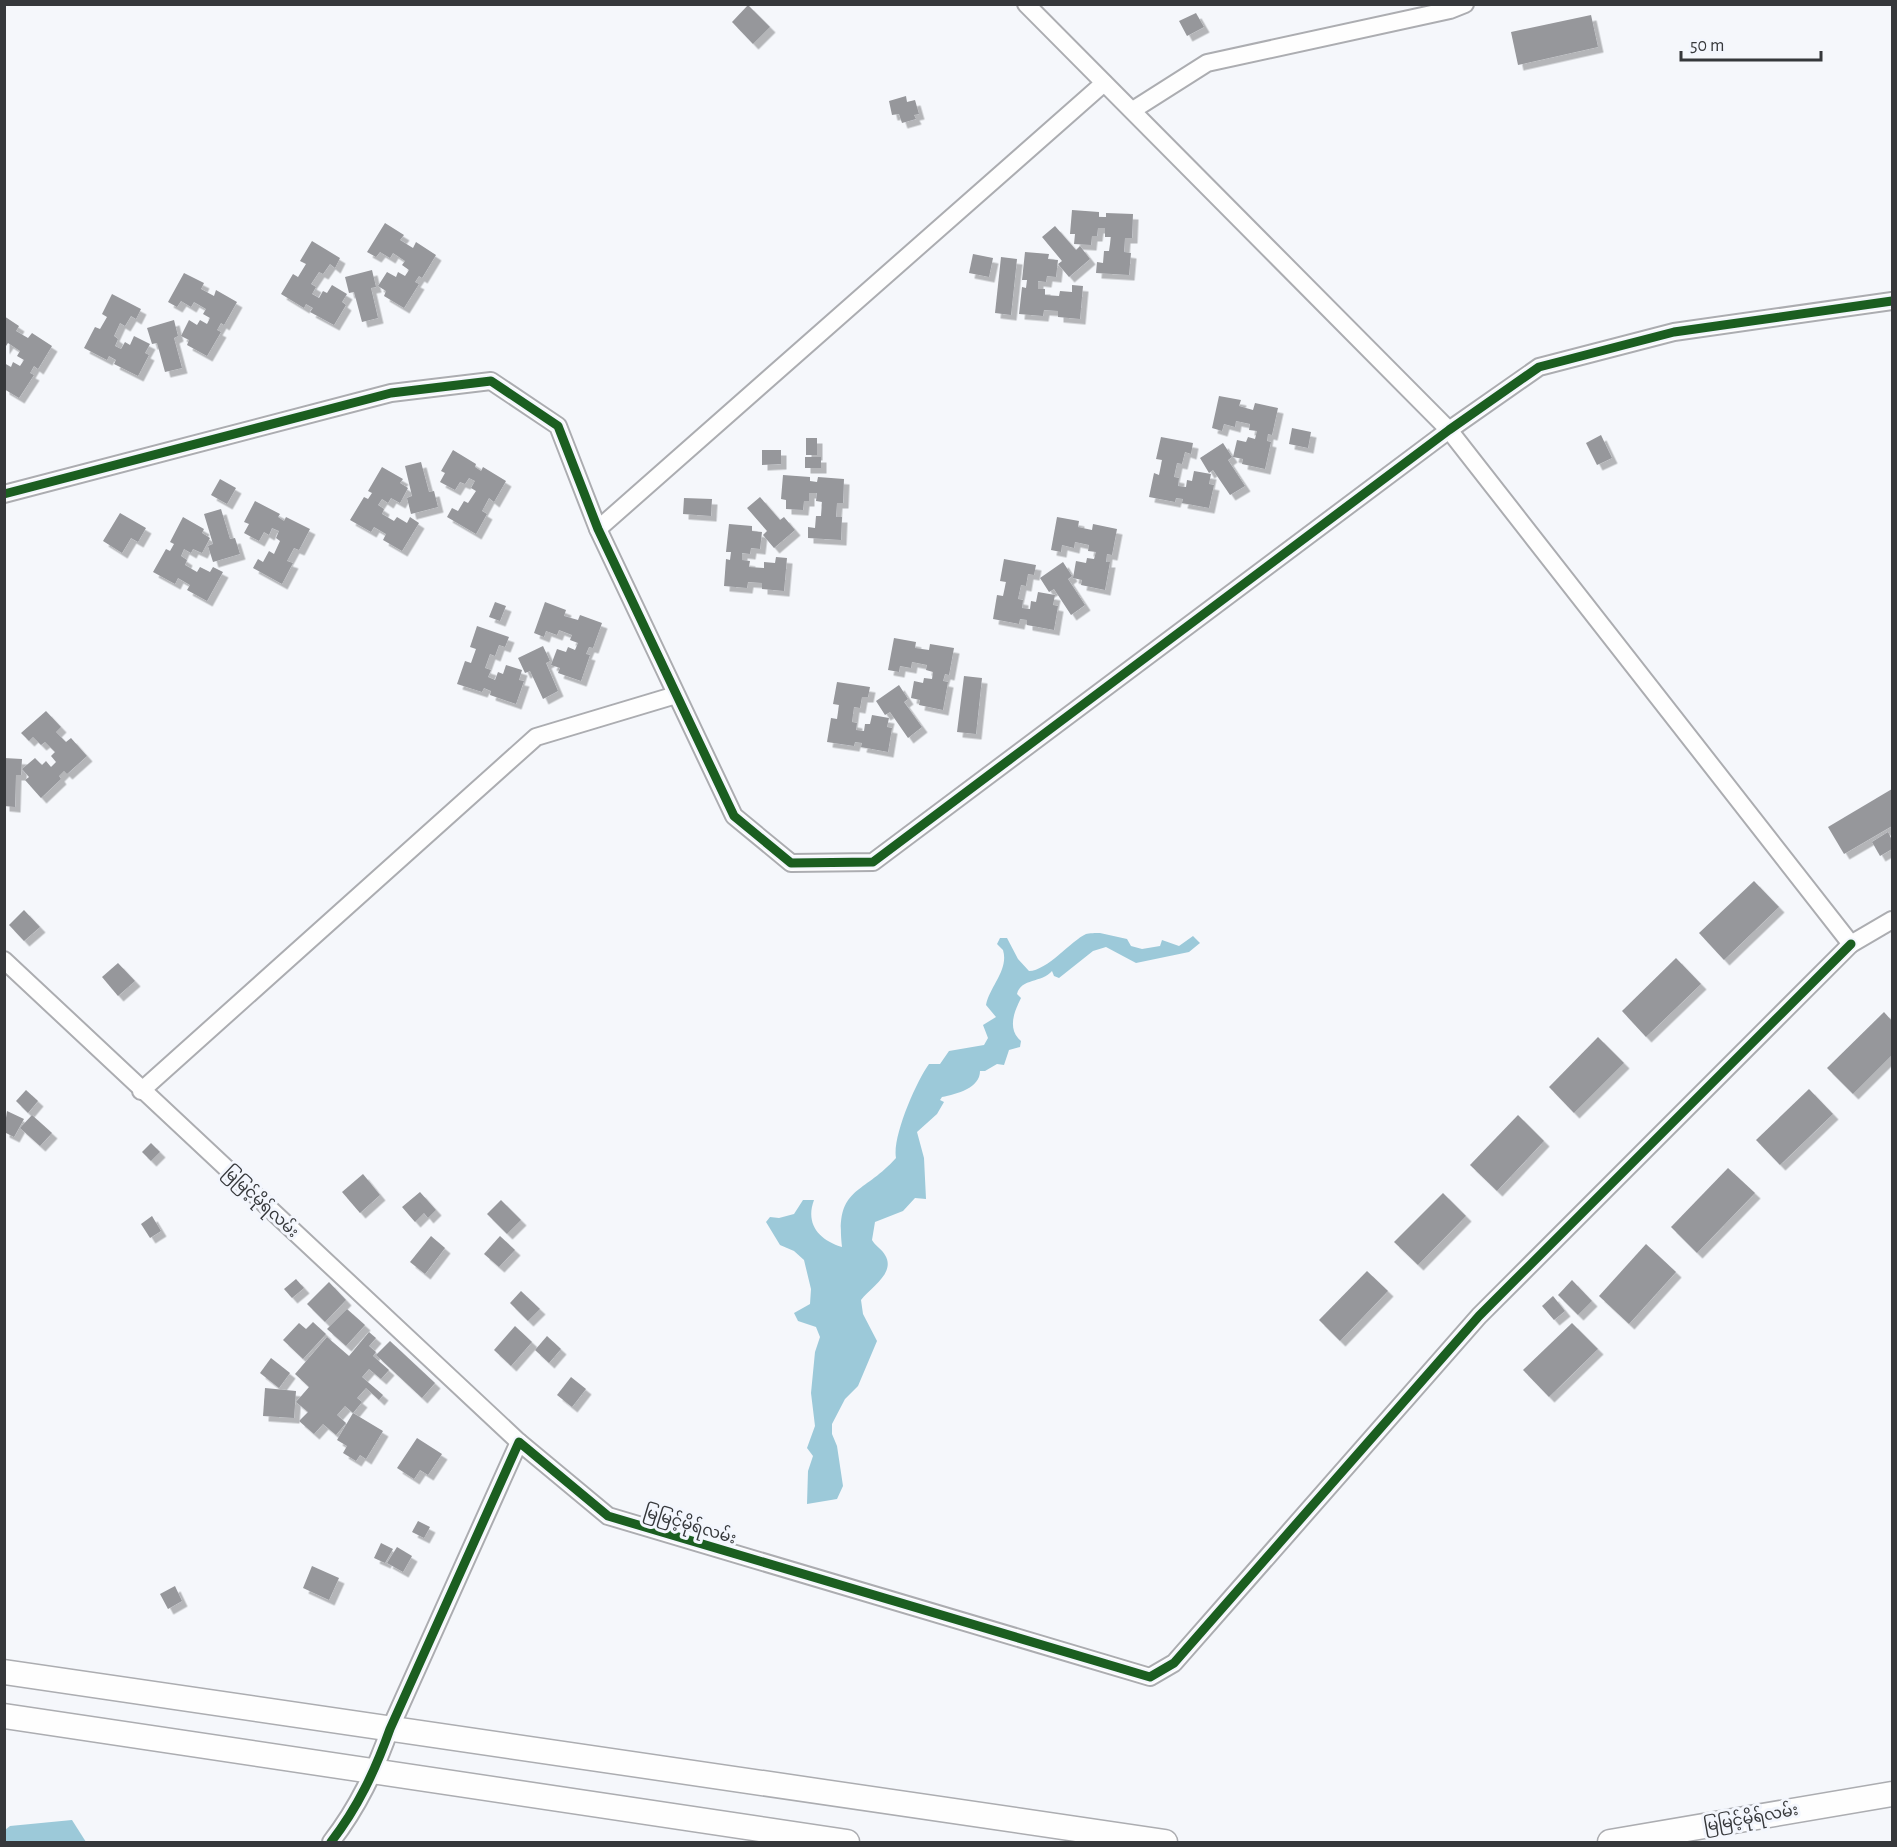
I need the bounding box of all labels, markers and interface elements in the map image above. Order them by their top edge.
scale bar [1681,24,1820,62]
text: 50 m [1690,37,1724,55]
street label: မြမြင့်မိုရ်လမ်း [217,1161,304,1245]
street label: မြမြင့်မိုရ်လမ်း [640,1500,739,1552]
street label: မြမြင့်မိုရ်လမ်း [1702,1798,1800,1840]

